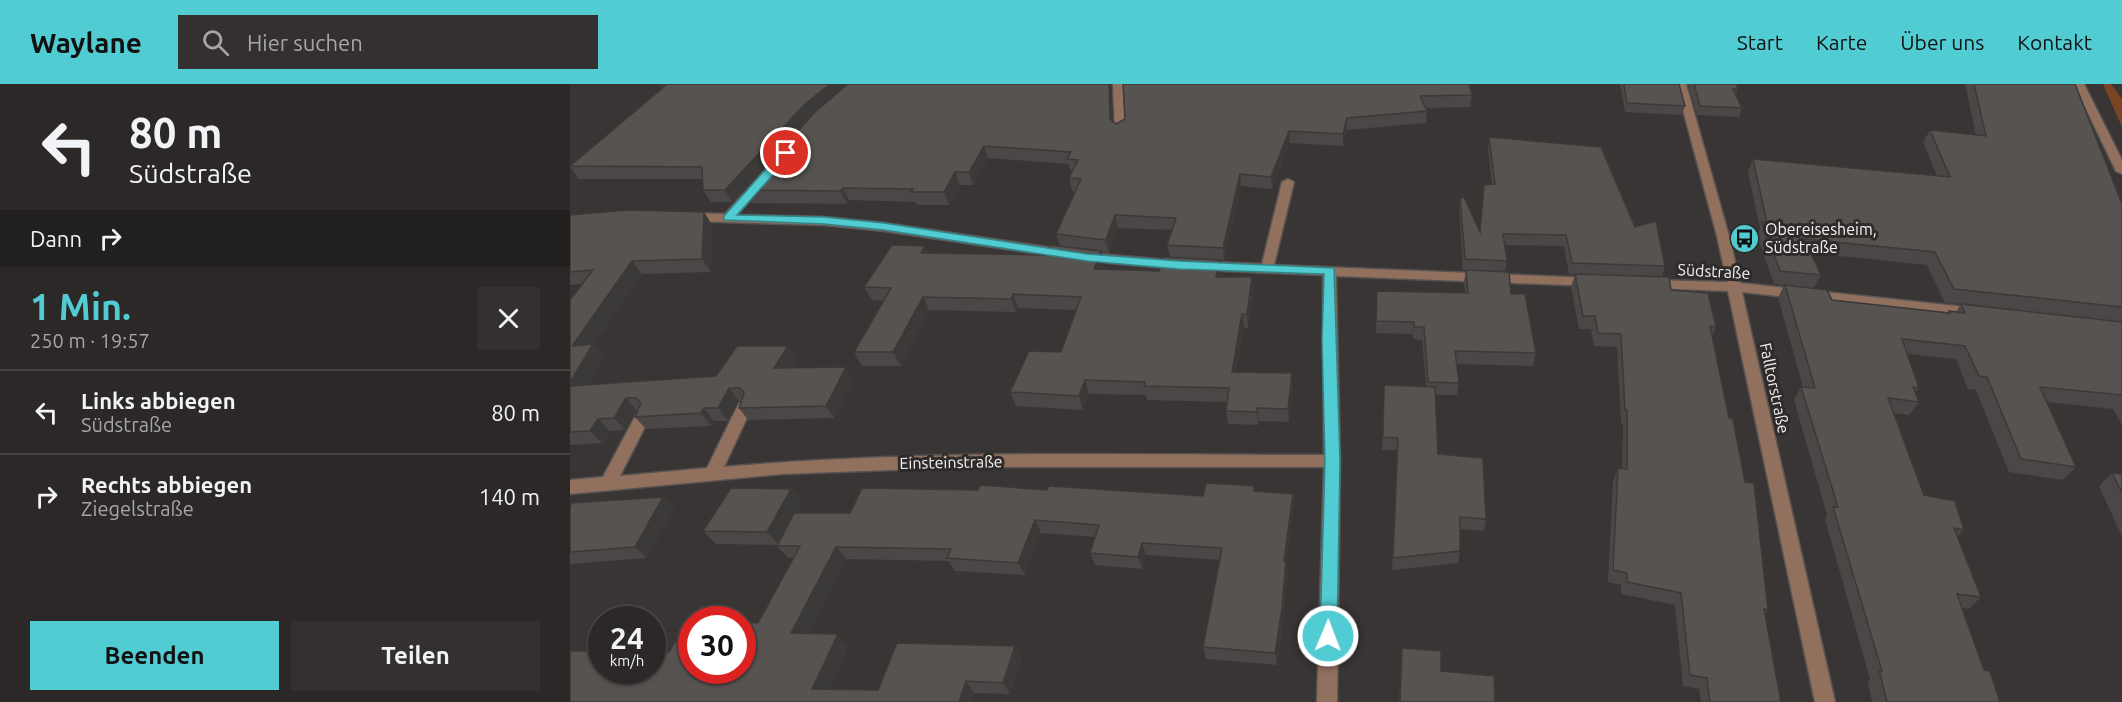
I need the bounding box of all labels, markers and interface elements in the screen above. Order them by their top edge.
search box [178,15,598,69]
icon: search [199,26,232,59]
text: Waylane [30,27,142,58]
text: Hier suchen [247,30,363,55]
text: Start [1737,30,1783,54]
text: Karte [1816,30,1867,54]
text: Über uns [1900,30,1984,54]
text: Kontakt [2017,30,2092,54]
icon: left [30,108,108,186]
text: 80 m [129,109,223,156]
pin [760,127,811,178]
icon: arrive [769,136,802,169]
text: Südstraße [129,158,252,188]
place label: Obereisesheim, Südstraße [1765,220,1877,256]
icon: right [94,222,127,255]
bus stop icon: Obereisesheim, Südstraße [1728,222,1760,254]
text: Dann [30,226,82,251]
street label: Südstraße [1677,260,1751,282]
text: 1 Min. [30,286,131,327]
button: close [477,287,540,350]
text: 250 m · 19:57 [30,329,150,352]
street label: Falltorstraße [1757,341,1793,435]
text: Links abbiegen [81,388,236,413]
icon: left [30,396,63,429]
text: 80 m [491,400,540,425]
text: Südstraße [81,413,172,436]
street label: Einsteinstraße [899,452,1003,472]
text: Rechts abbiegen [81,472,252,497]
icon: right [30,480,63,513]
text: 140 m [479,484,540,509]
text: Ziegelstraße [81,497,194,520]
position arrow [1296,604,1360,668]
speed limit sign: 30 [678,606,756,684]
button: Beenden [30,621,279,690]
button: Teilen [291,621,540,690]
text: 24 [610,621,644,655]
text: km/h [610,652,644,669]

